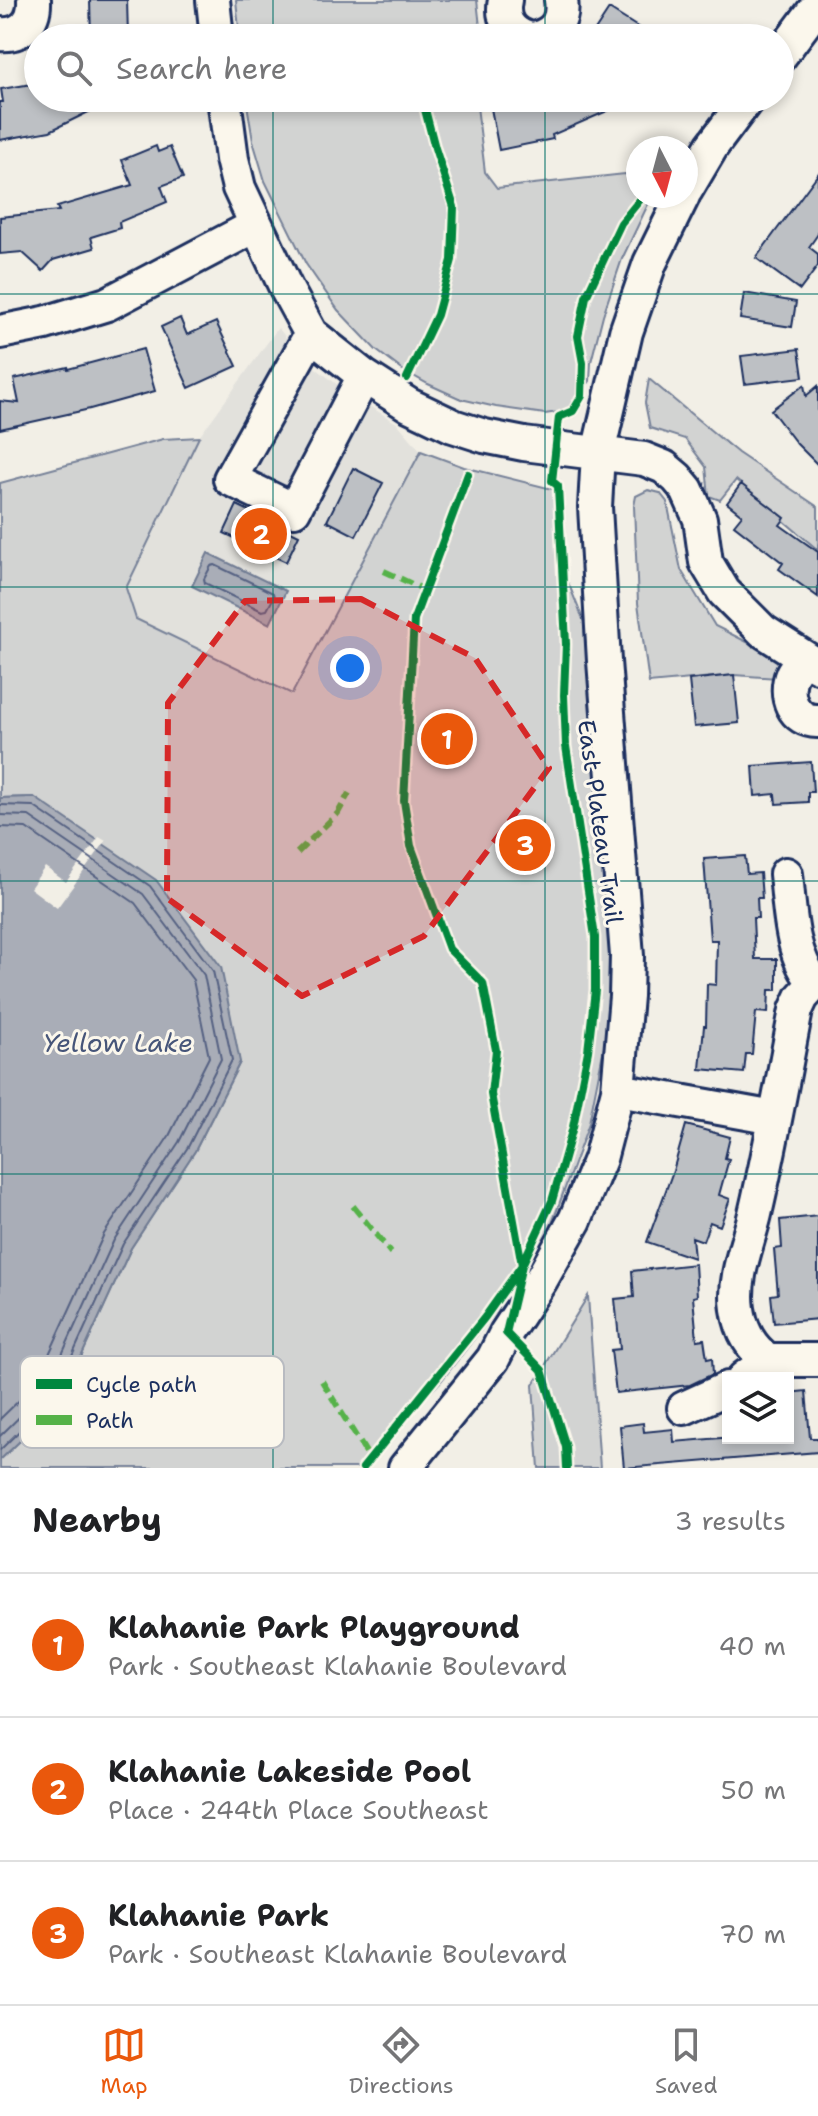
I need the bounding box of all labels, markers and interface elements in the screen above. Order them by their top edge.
search box [24,24,794,112]
icon: search [52,46,96,90]
text: Search here [116,48,287,89]
north arrow [626,136,698,208]
pin: 2 [235,504,287,564]
your location [330,648,370,688]
pin: 1 [421,709,473,769]
street label: East Plateau Trail [570,718,630,927]
pin: 3 [499,815,551,875]
water label: Yellow Lake [43,1025,193,1060]
legend [20,1356,284,1448]
text: Cycle path [86,1370,197,1399]
map controls [722,1372,794,1444]
button: layers [722,1372,794,1444]
text: Path [86,1406,134,1435]
text: Nearby [32,1497,162,1543]
text: 3 results [674,1503,786,1538]
text: Klahanie Park Playground [108,1607,520,1648]
text: 1 [52,1628,64,1663]
text: 40 m [719,1628,786,1663]
text: Park · Southeast Klahanie Boulevard [108,1648,567,1683]
text: Klahanie Lakeside Pool [108,1751,471,1792]
text: 2 [49,1772,67,1807]
text: 50 m [721,1772,786,1807]
text: Place · 244th Place Southeast [108,1792,489,1827]
text: Klahanie Park [108,1895,329,1936]
text: 3 [49,1916,67,1951]
text: 70 m [719,1916,786,1951]
text: Park · Southeast Klahanie Boulevard [108,1936,567,1971]
tab: Map [101,2023,148,2100]
tab: Directions [349,2023,454,2100]
tab: Saved [655,2023,717,2100]

